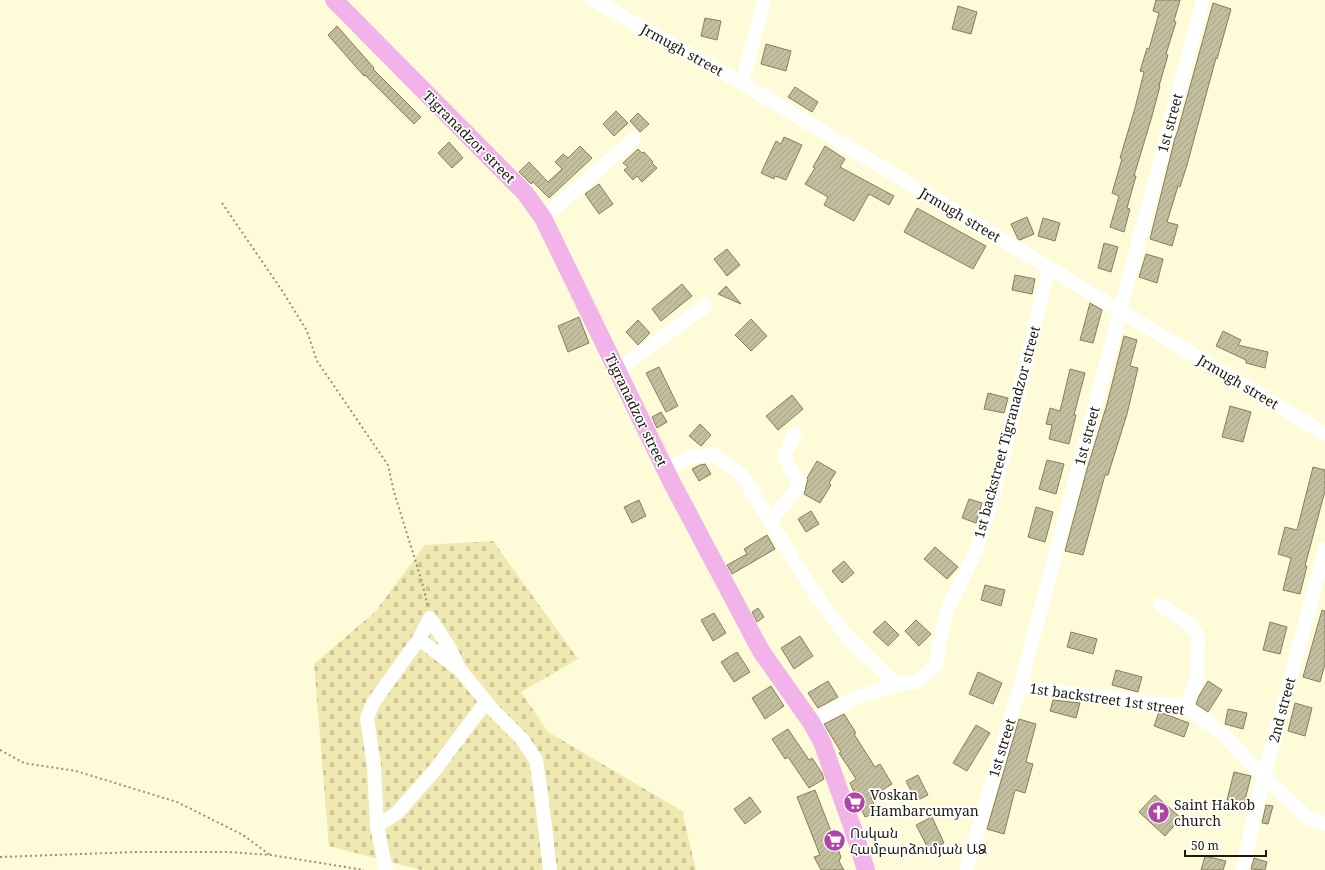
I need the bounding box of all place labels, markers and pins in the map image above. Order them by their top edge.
place label: Voskan Hambarcumyan [870,785,979,820]
supermarket icon: Voskan Hambarcumyan [841,790,867,816]
place label: Saint Hakob church [1174,795,1255,830]
church icon: Saint Hakob church [1146,800,1172,826]
place label: Ոսկան Համբարձումյան ԱՁ [850,823,987,858]
supermarket icon: Ոսկան Համբարձումյան ԱՁ [821,828,847,854]

